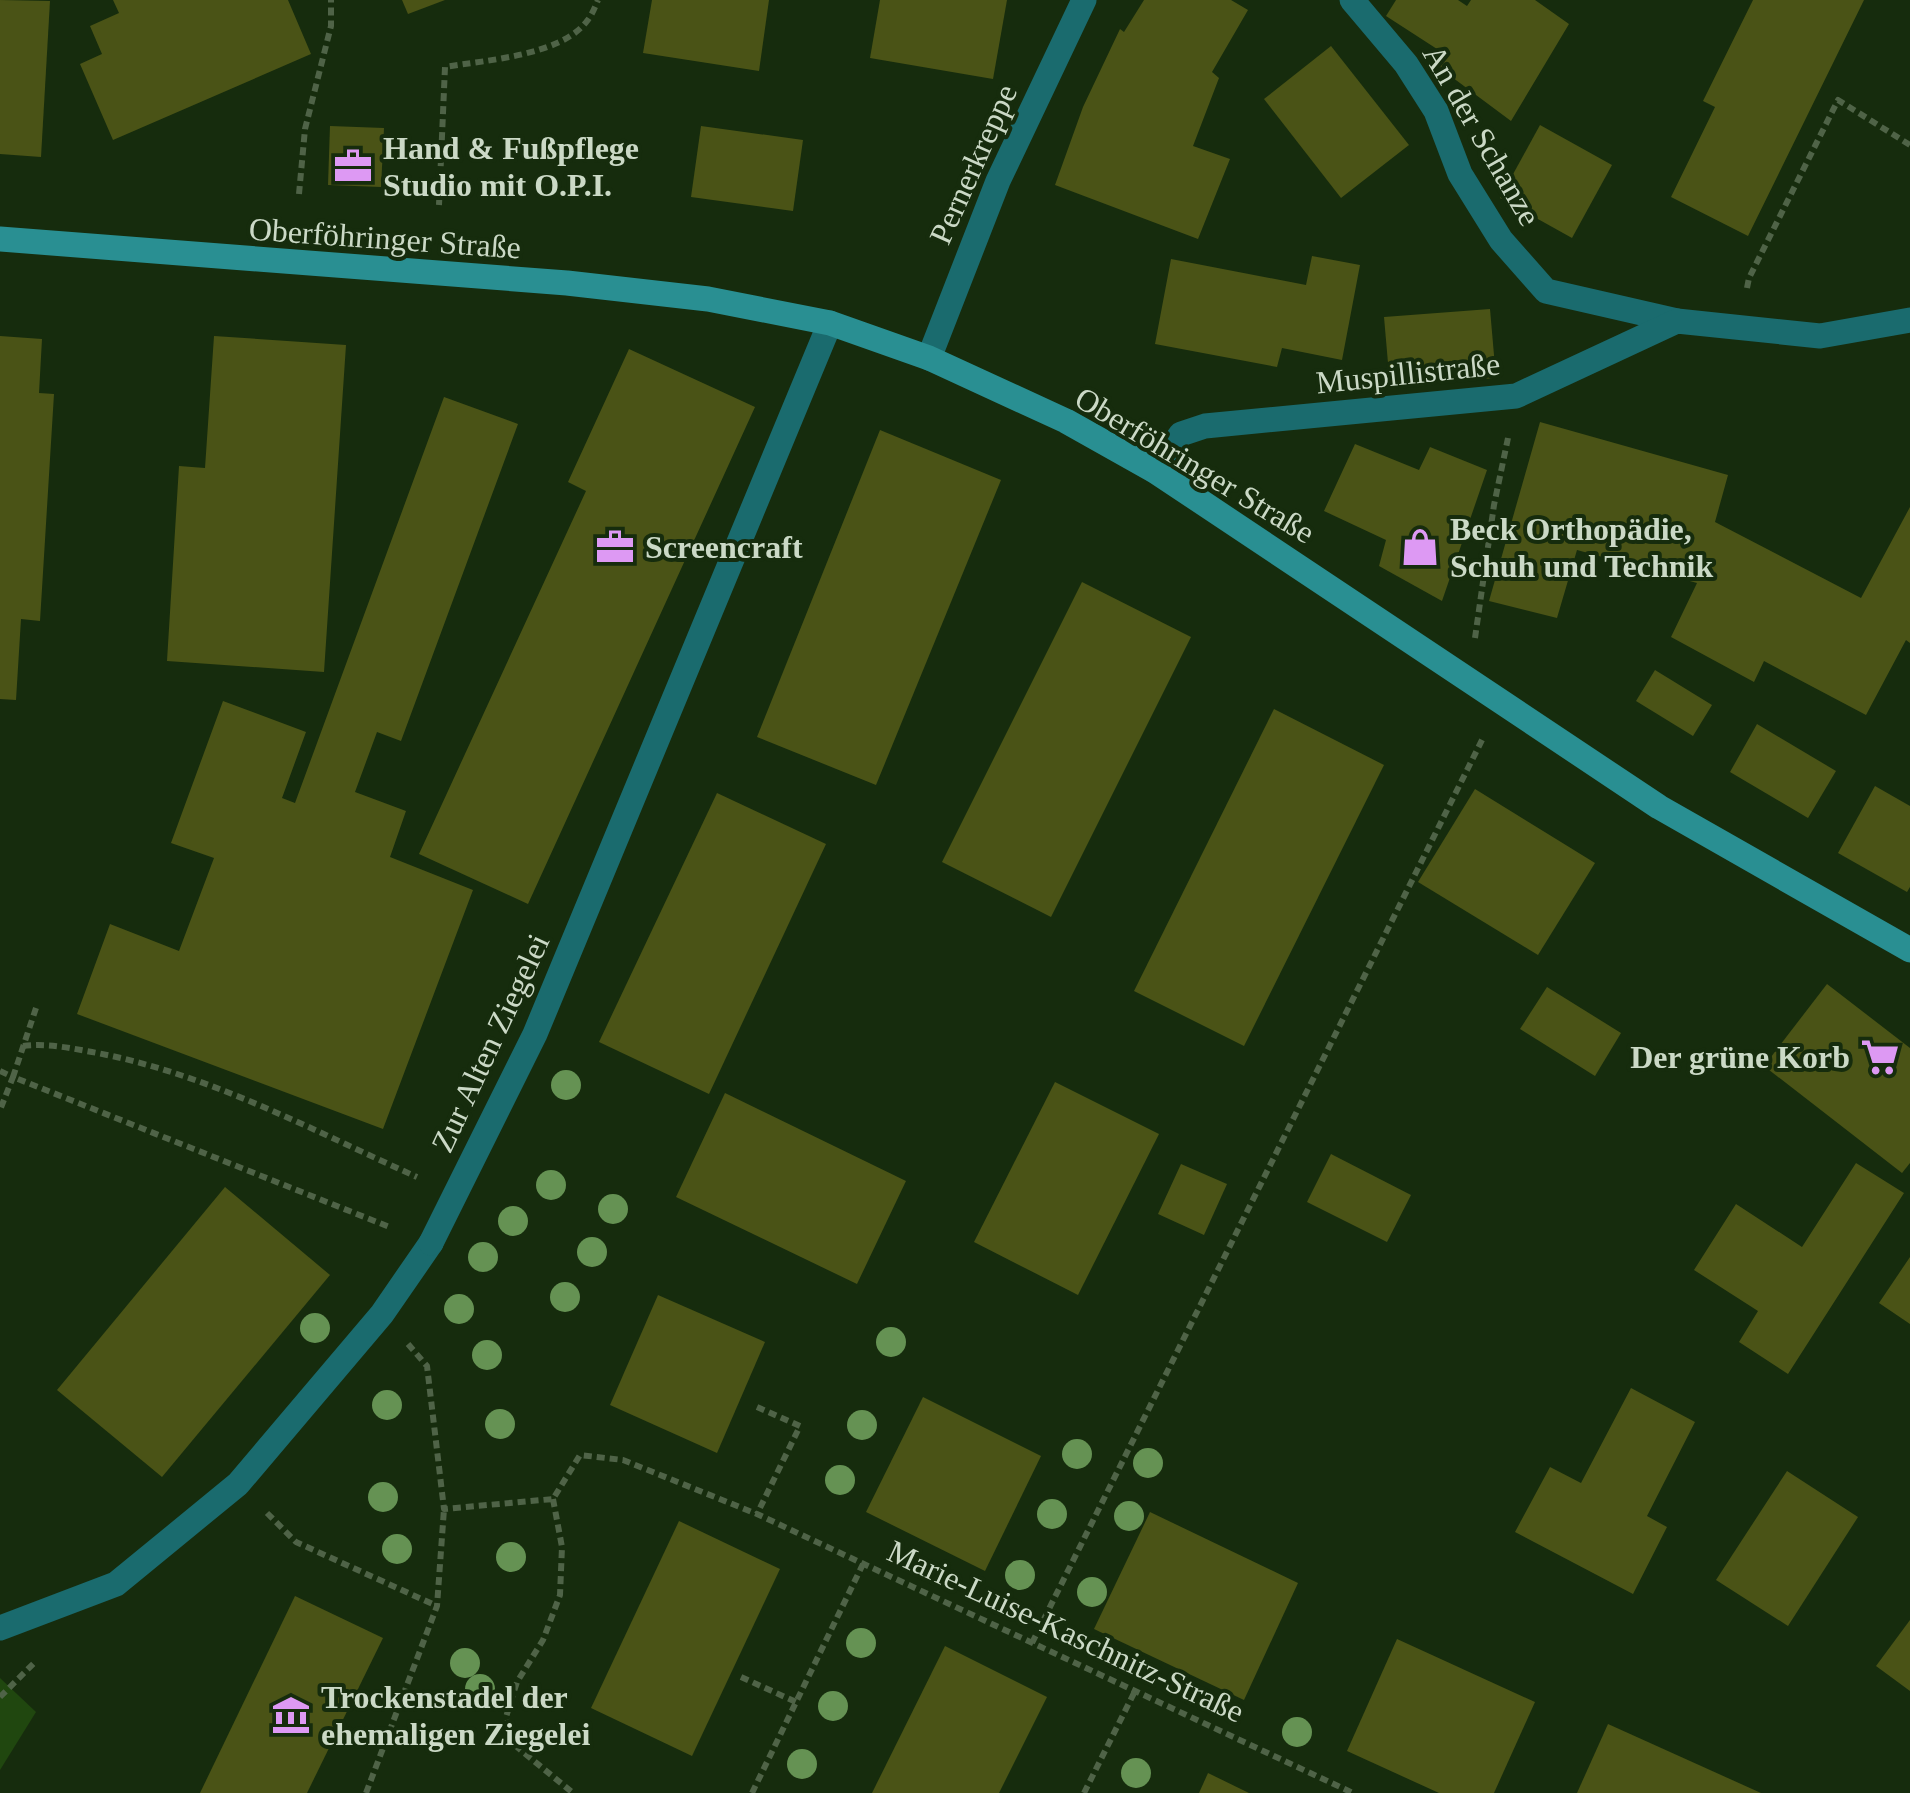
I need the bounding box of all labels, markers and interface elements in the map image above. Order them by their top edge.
street label: An der Schanze [1416,38,1548,232]
street label: Pernerkreppe [922,79,1024,249]
place label: Hand & Fußpflege Studio mit O.P.I. [383,130,639,203]
office icon: Hand & Fußpflege Studio mit O.P.I. [332,145,374,187]
street label: Oberföhringer Straße [248,211,522,265]
street label: Muspillistraße [1314,345,1502,401]
street label: Oberföhringer Straße [1069,379,1321,551]
place label: Beck Orthopädie, Schuh und Technik [1450,511,1714,584]
office icon: Screencraft [594,526,636,568]
shop icon: Beck Orthopädie, Schuh und Technik [1399,526,1441,568]
place label: Screencraft [645,529,803,565]
street label: Zur Alten Ziegelei [424,928,556,1158]
supermarket icon: Der grüne Korb [1859,1036,1901,1078]
place label: Der grüne Korb [1630,1039,1850,1075]
street label: Marie-Luise-Kaschnitz-Straße [882,1532,1250,1730]
place label: Trockenstadel der ehemaligen Ziegelei [321,1679,590,1752]
museum icon: Trockenstadel der ehemaligen Ziegelei [270,1694,312,1736]

